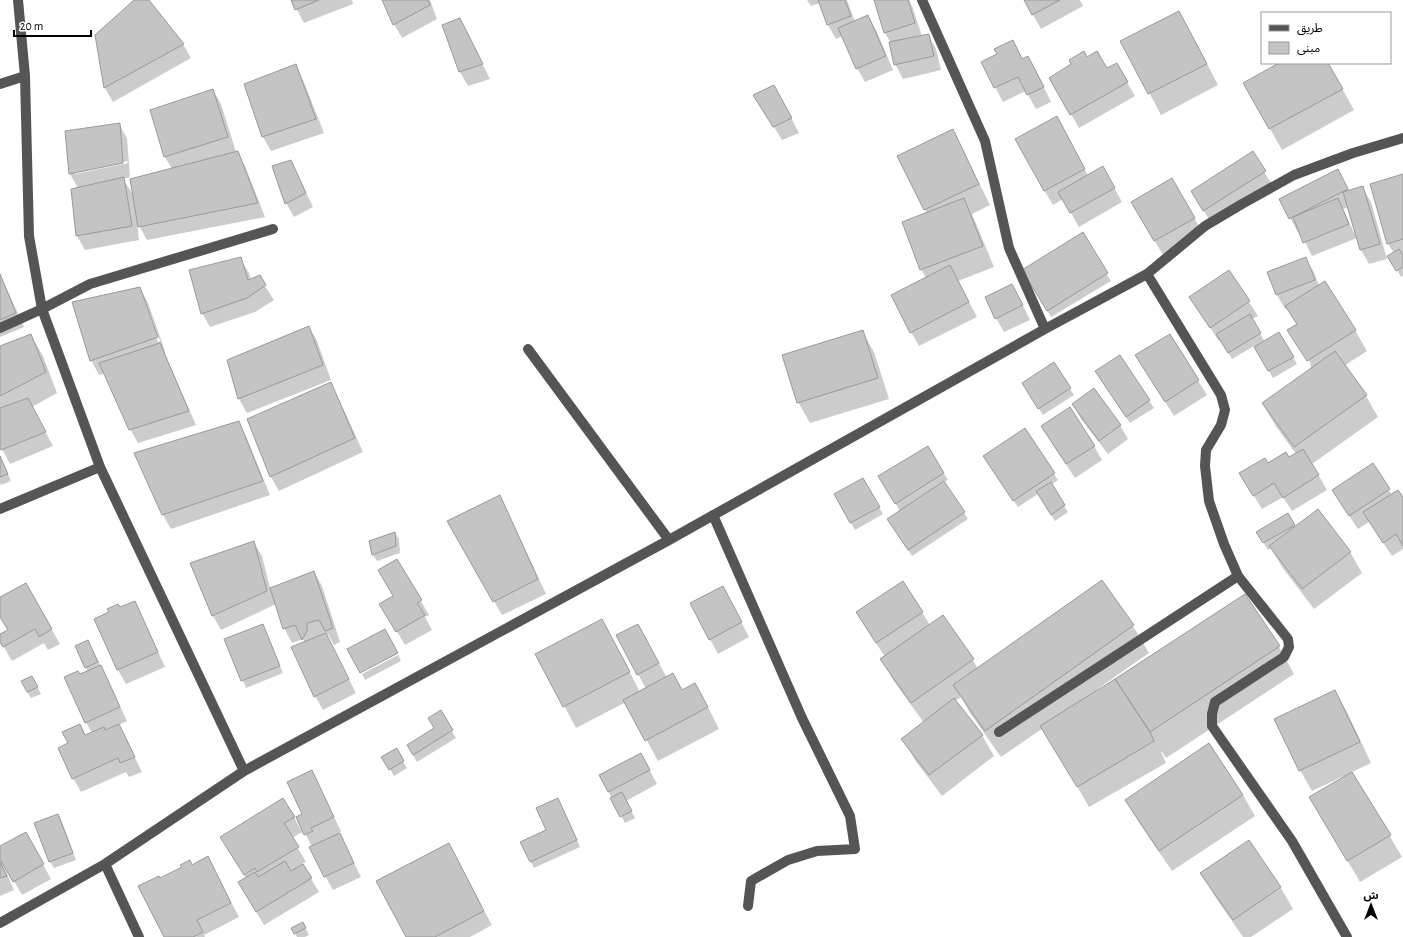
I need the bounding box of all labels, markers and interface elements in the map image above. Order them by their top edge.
scale bar [14,12,91,38]
legend [1261,12,1391,64]
text: 20 m [20,20,43,32]
text: طريق [1297,22,1323,36]
text: مبنى [1297,42,1320,55]
north arrow [1351,885,1391,925]
text: ش [1363,890,1379,902]

